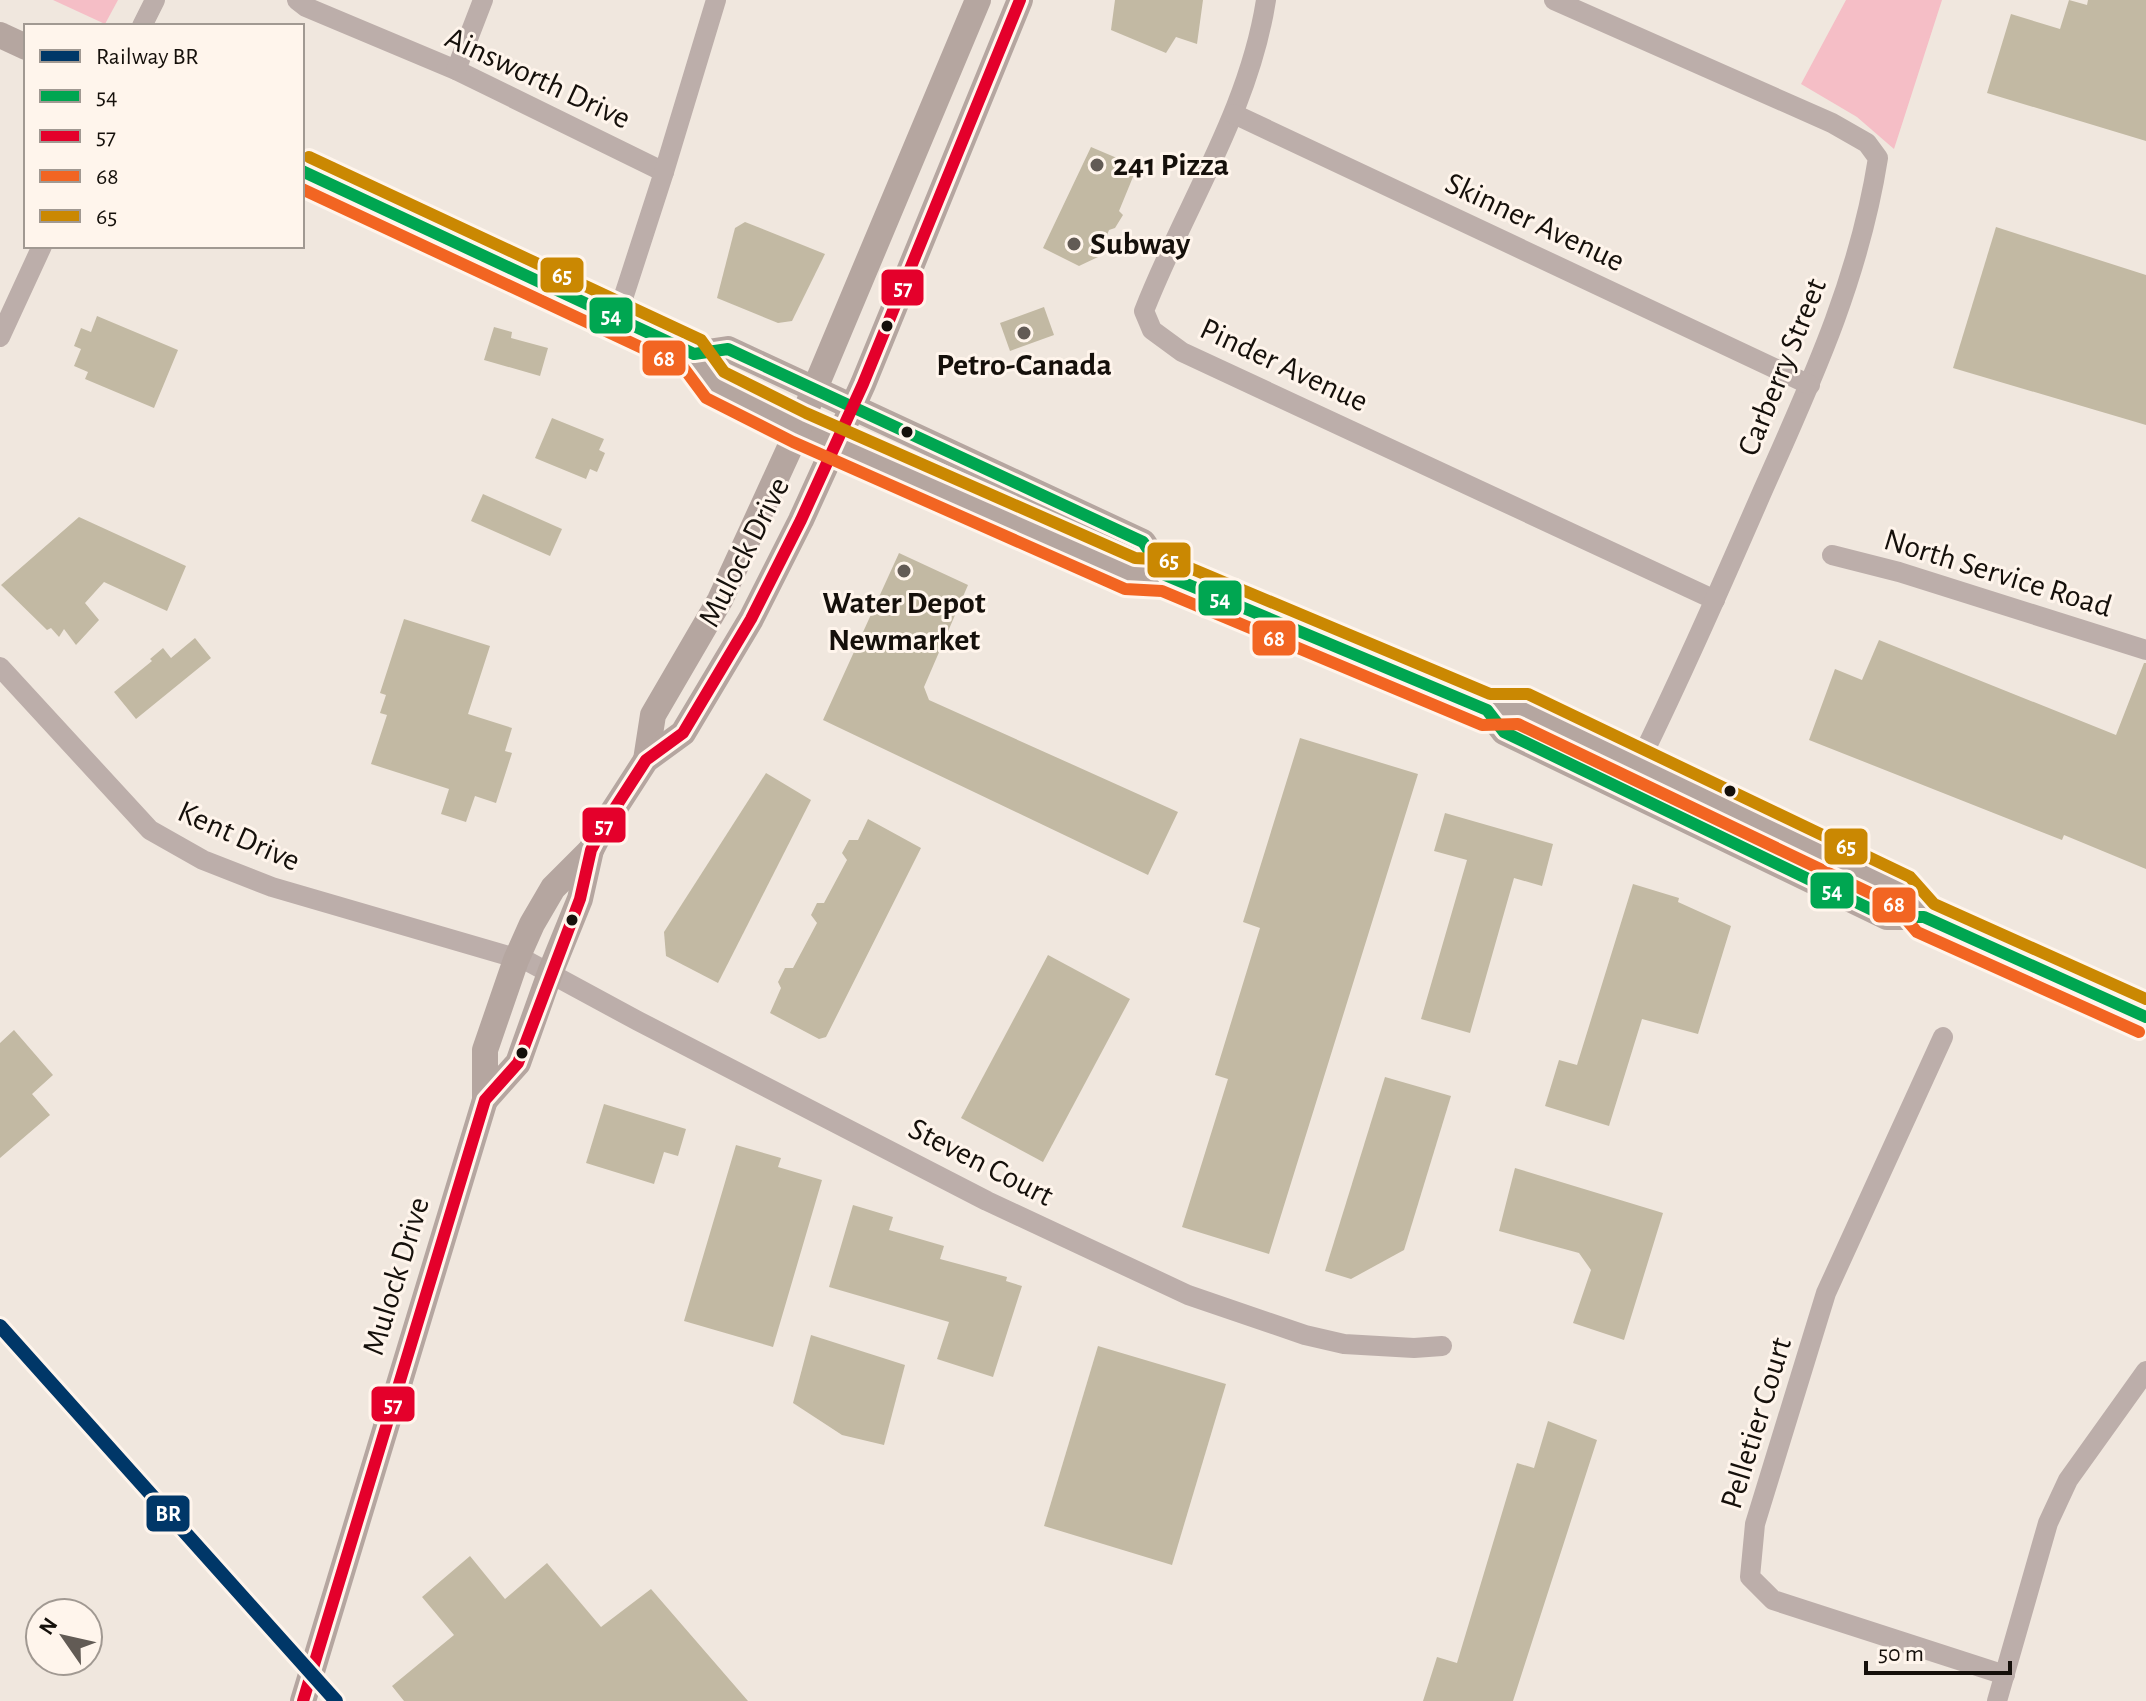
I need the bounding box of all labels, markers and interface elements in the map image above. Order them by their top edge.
street label: Ainsworth Drive [441,21,635,135]
legend [24,24,304,248]
text: Railway BR [96,45,199,69]
text: 54 [96,85,118,109]
text: 57 [96,125,116,149]
place label: 241 Pizza [1113,149,1229,181]
marker: 241 Pizza [1088,156,1106,174]
text: 68 [96,165,119,189]
street label: Skinner Avenue [1441,167,1629,277]
text: 65 [96,205,117,229]
place label: Subway [1090,228,1191,260]
marker: Subway [1065,235,1083,253]
line badge: 65 [539,256,585,294]
text: 65 [552,265,572,287]
line badge: 57 [880,268,925,307]
street label: Carberry Street [1732,274,1832,460]
text: 57 [893,277,913,299]
line badge: 54 [588,296,634,335]
text: 54 [601,305,621,327]
street label: Pinder Avenue [1195,312,1373,418]
unlabelled marker [879,318,895,334]
marker: Petro-Canada [1015,324,1033,342]
line badge: 68 [641,339,687,377]
text: 68 [653,348,675,370]
place label: Petro-Canada [936,349,1112,381]
unlabelled marker [899,424,915,440]
street label: Mulock Drive [693,472,795,632]
street label: North Service Road [1880,523,2116,623]
line badge: 65 [1146,541,1192,579]
text: 65 [1159,550,1179,572]
marker: Water Depot Newmarket [895,562,913,580]
line badge: 54 [1197,579,1243,617]
place label: Water Depot Newmarket [822,587,986,656]
text: 54 [1210,588,1230,610]
line badge: 68 [1251,619,1297,657]
text: 68 [1263,628,1285,650]
unlabelled marker [1722,783,1738,799]
street label: Kent Drive [173,795,305,877]
line badge: 57 [581,806,627,844]
text: 57 [594,815,614,837]
line badge: 65 [1823,827,1869,866]
text: 65 [1836,836,1856,858]
line badge: 54 [1809,871,1855,910]
text: 54 [1822,880,1842,902]
line badge: 68 [1871,886,1917,924]
text: 68 [1883,894,1905,916]
unlabelled marker [564,912,580,928]
unlabelled marker [514,1045,530,1061]
street label: Steven Court [904,1112,1058,1212]
street label: Mulock Drive [357,1193,435,1359]
street label: Pelletier Court [1715,1334,1797,1512]
line badge: 57 [370,1385,416,1423]
text: 57 [383,1394,403,1416]
line badge: BR [145,1494,191,1533]
text: BR [155,1503,181,1525]
north arrow [24,1597,104,1677]
text: N [35,1614,62,1639]
scale bar [1866,1625,2010,1675]
text: 50 m [1878,1642,1924,1666]

